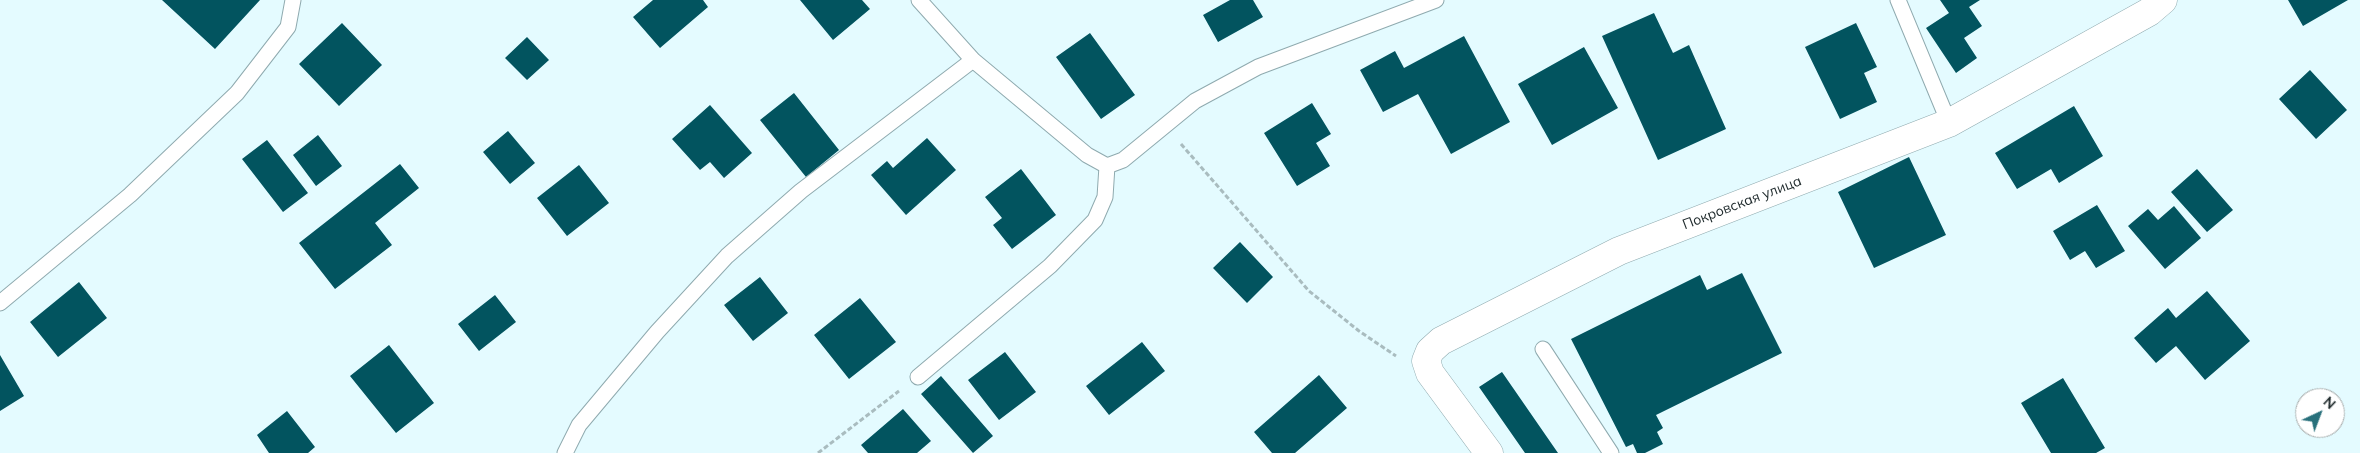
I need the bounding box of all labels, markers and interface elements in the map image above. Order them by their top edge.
street label: Покровская улица [1680,173,1804,233]
north arrow [2295,388,2345,438]
text: N [2320,393,2340,413]

